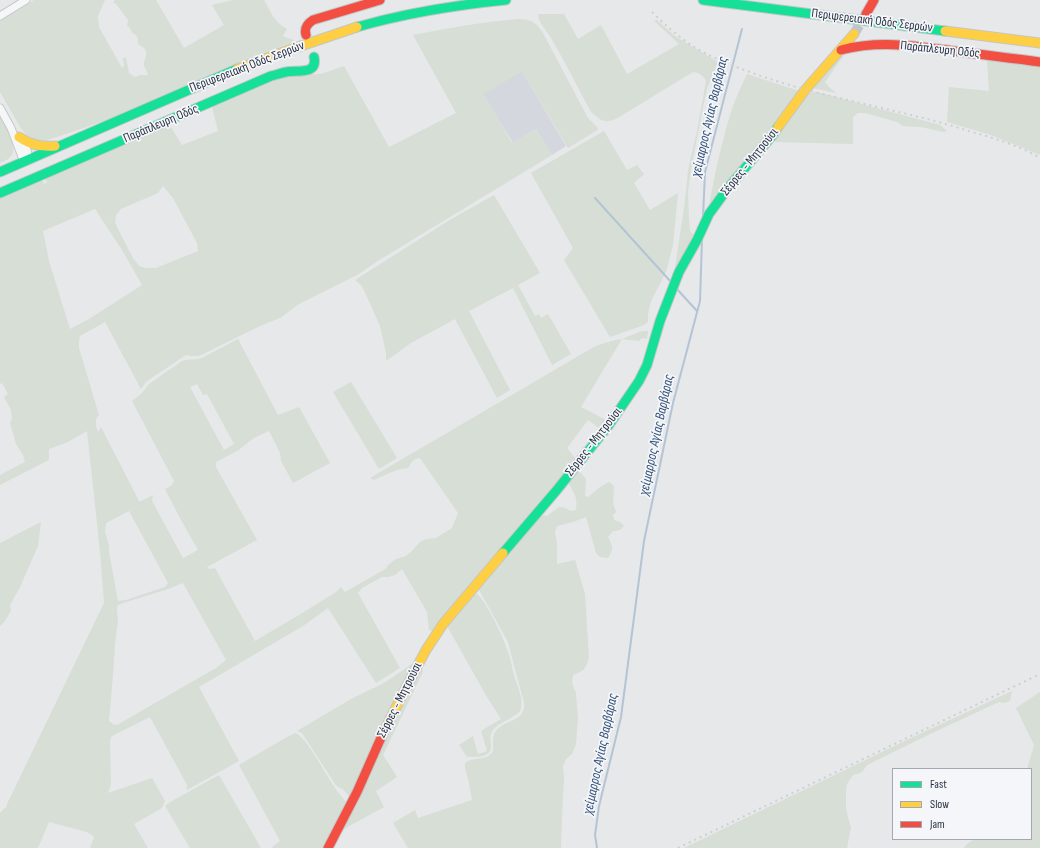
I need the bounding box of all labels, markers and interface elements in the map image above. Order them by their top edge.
street label: Περιφερειακή Οδός Σερρών [811,6,933,36]
street label: Περιφερειακή Οδός Σερρών [187,38,307,96]
street label: Παράπλευρη Οδός [900,38,980,62]
water label: χείμαρρος Αγίας Βαρβάρας [688,55,732,179]
street label: Παράπλευρη Οδός [121,101,201,147]
street label: Σέρρες - Μητρούσι [718,125,782,199]
water label: χείμαρρος Αγίας Βαρβάρας [636,373,678,497]
street label: Σέρρες - Μητρούσι [562,404,626,480]
street label: Σέρρες - Μητρούσι [374,659,426,741]
water label: χείμαρρος Αγίας Βαρβάρας [580,692,622,816]
legend [892,768,1032,840]
text: Fast [930,777,947,792]
text: Slow [930,797,949,812]
text: Jam [930,817,945,832]

